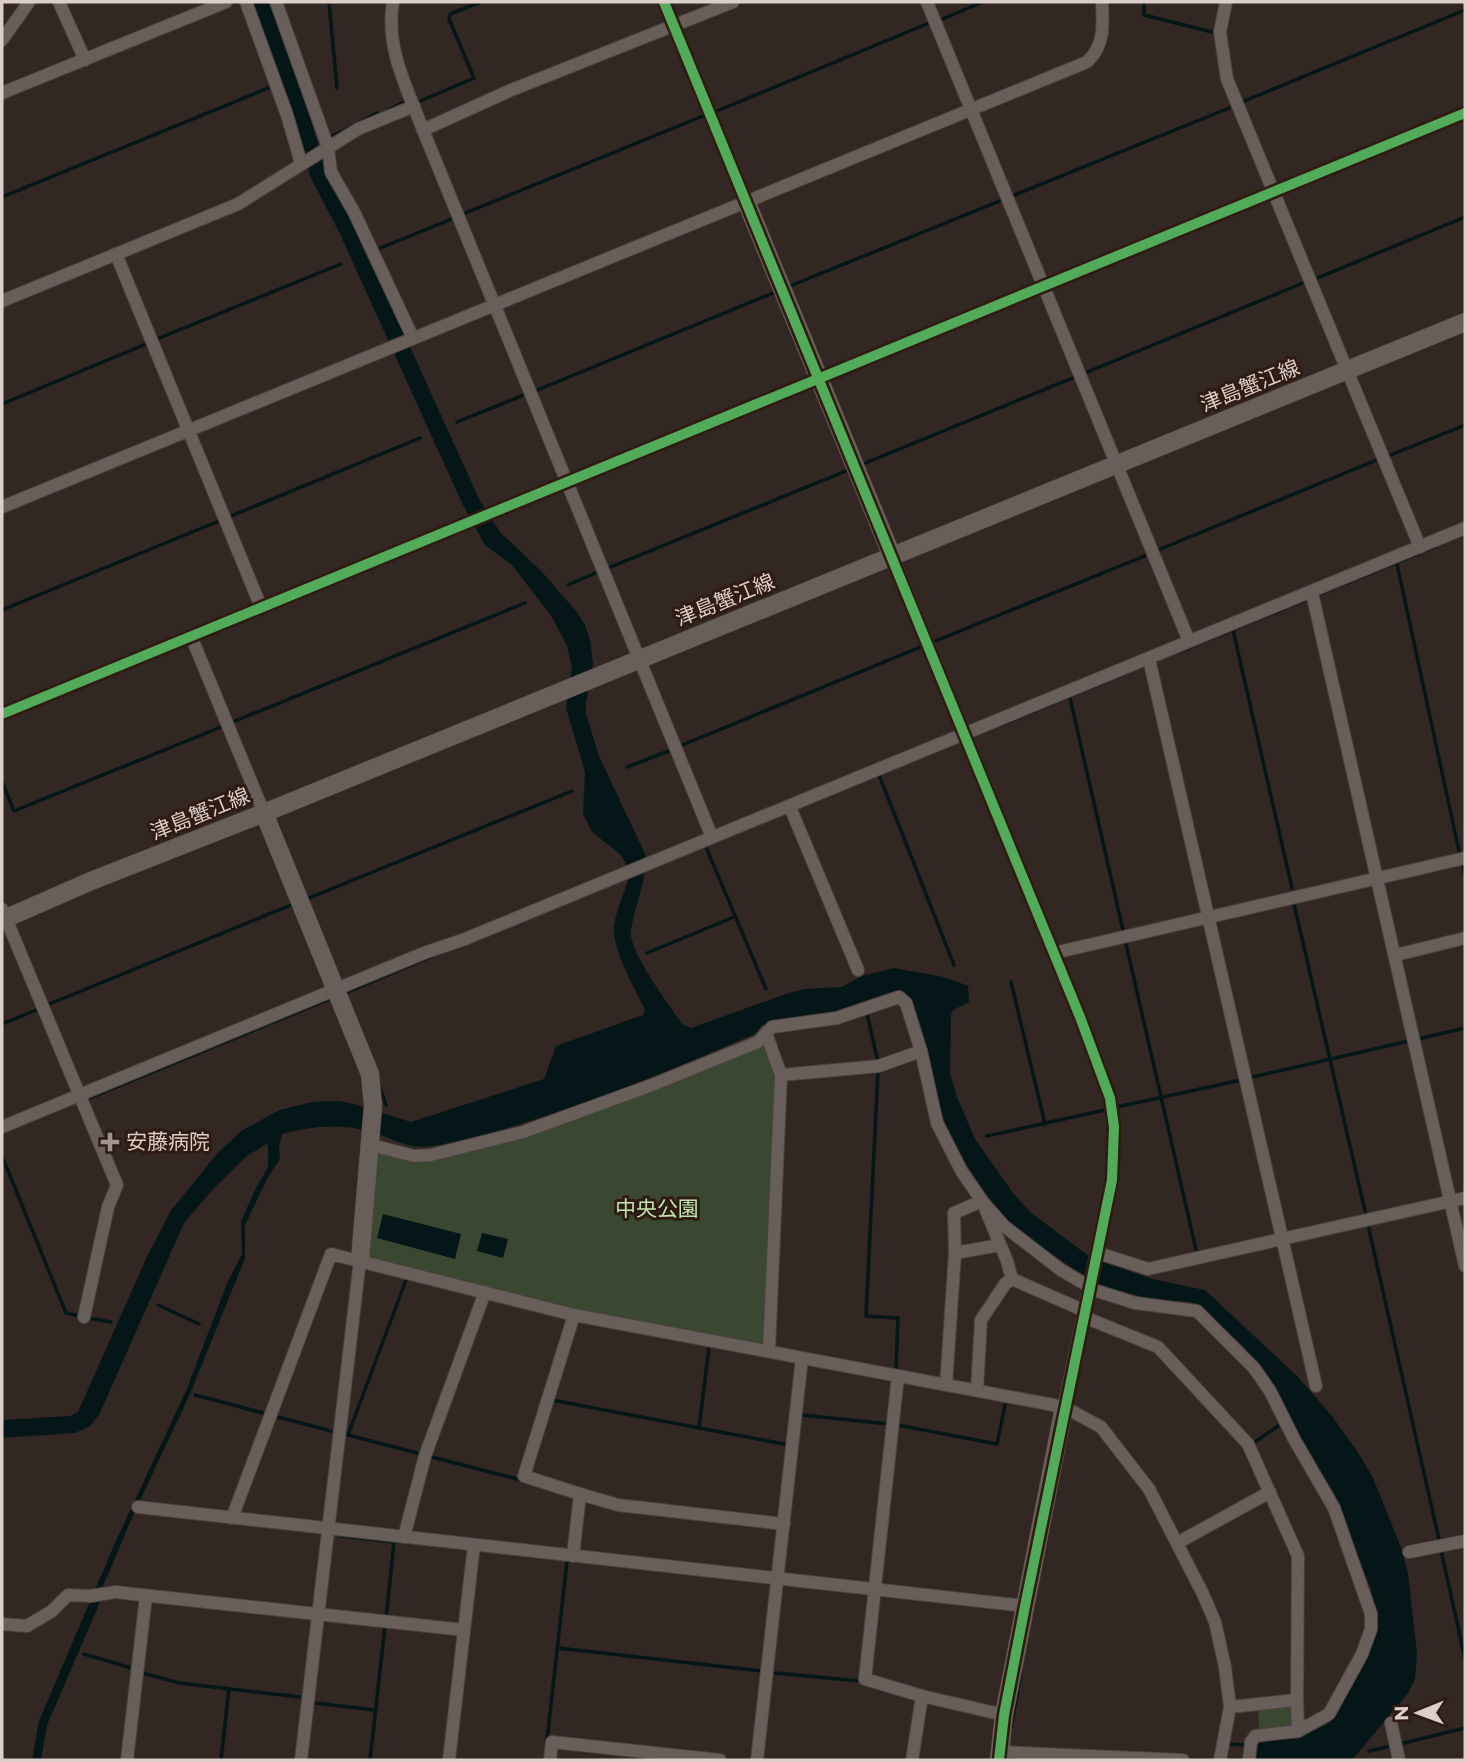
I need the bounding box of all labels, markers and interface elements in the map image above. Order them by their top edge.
street label: 津島蟹江線 [1196,354,1303,417]
street label: 津島蟹江線 [671,568,778,631]
street label: 津島蟹江線 [146,782,253,845]
place label: 安藤病院 [126,1129,210,1154]
marker: 安藤病院 [100,1132,120,1152]
park label: 中央公園 [615,1196,699,1221]
north arrow [1383,1678,1453,1748]
text: N [1390,1705,1413,1721]

